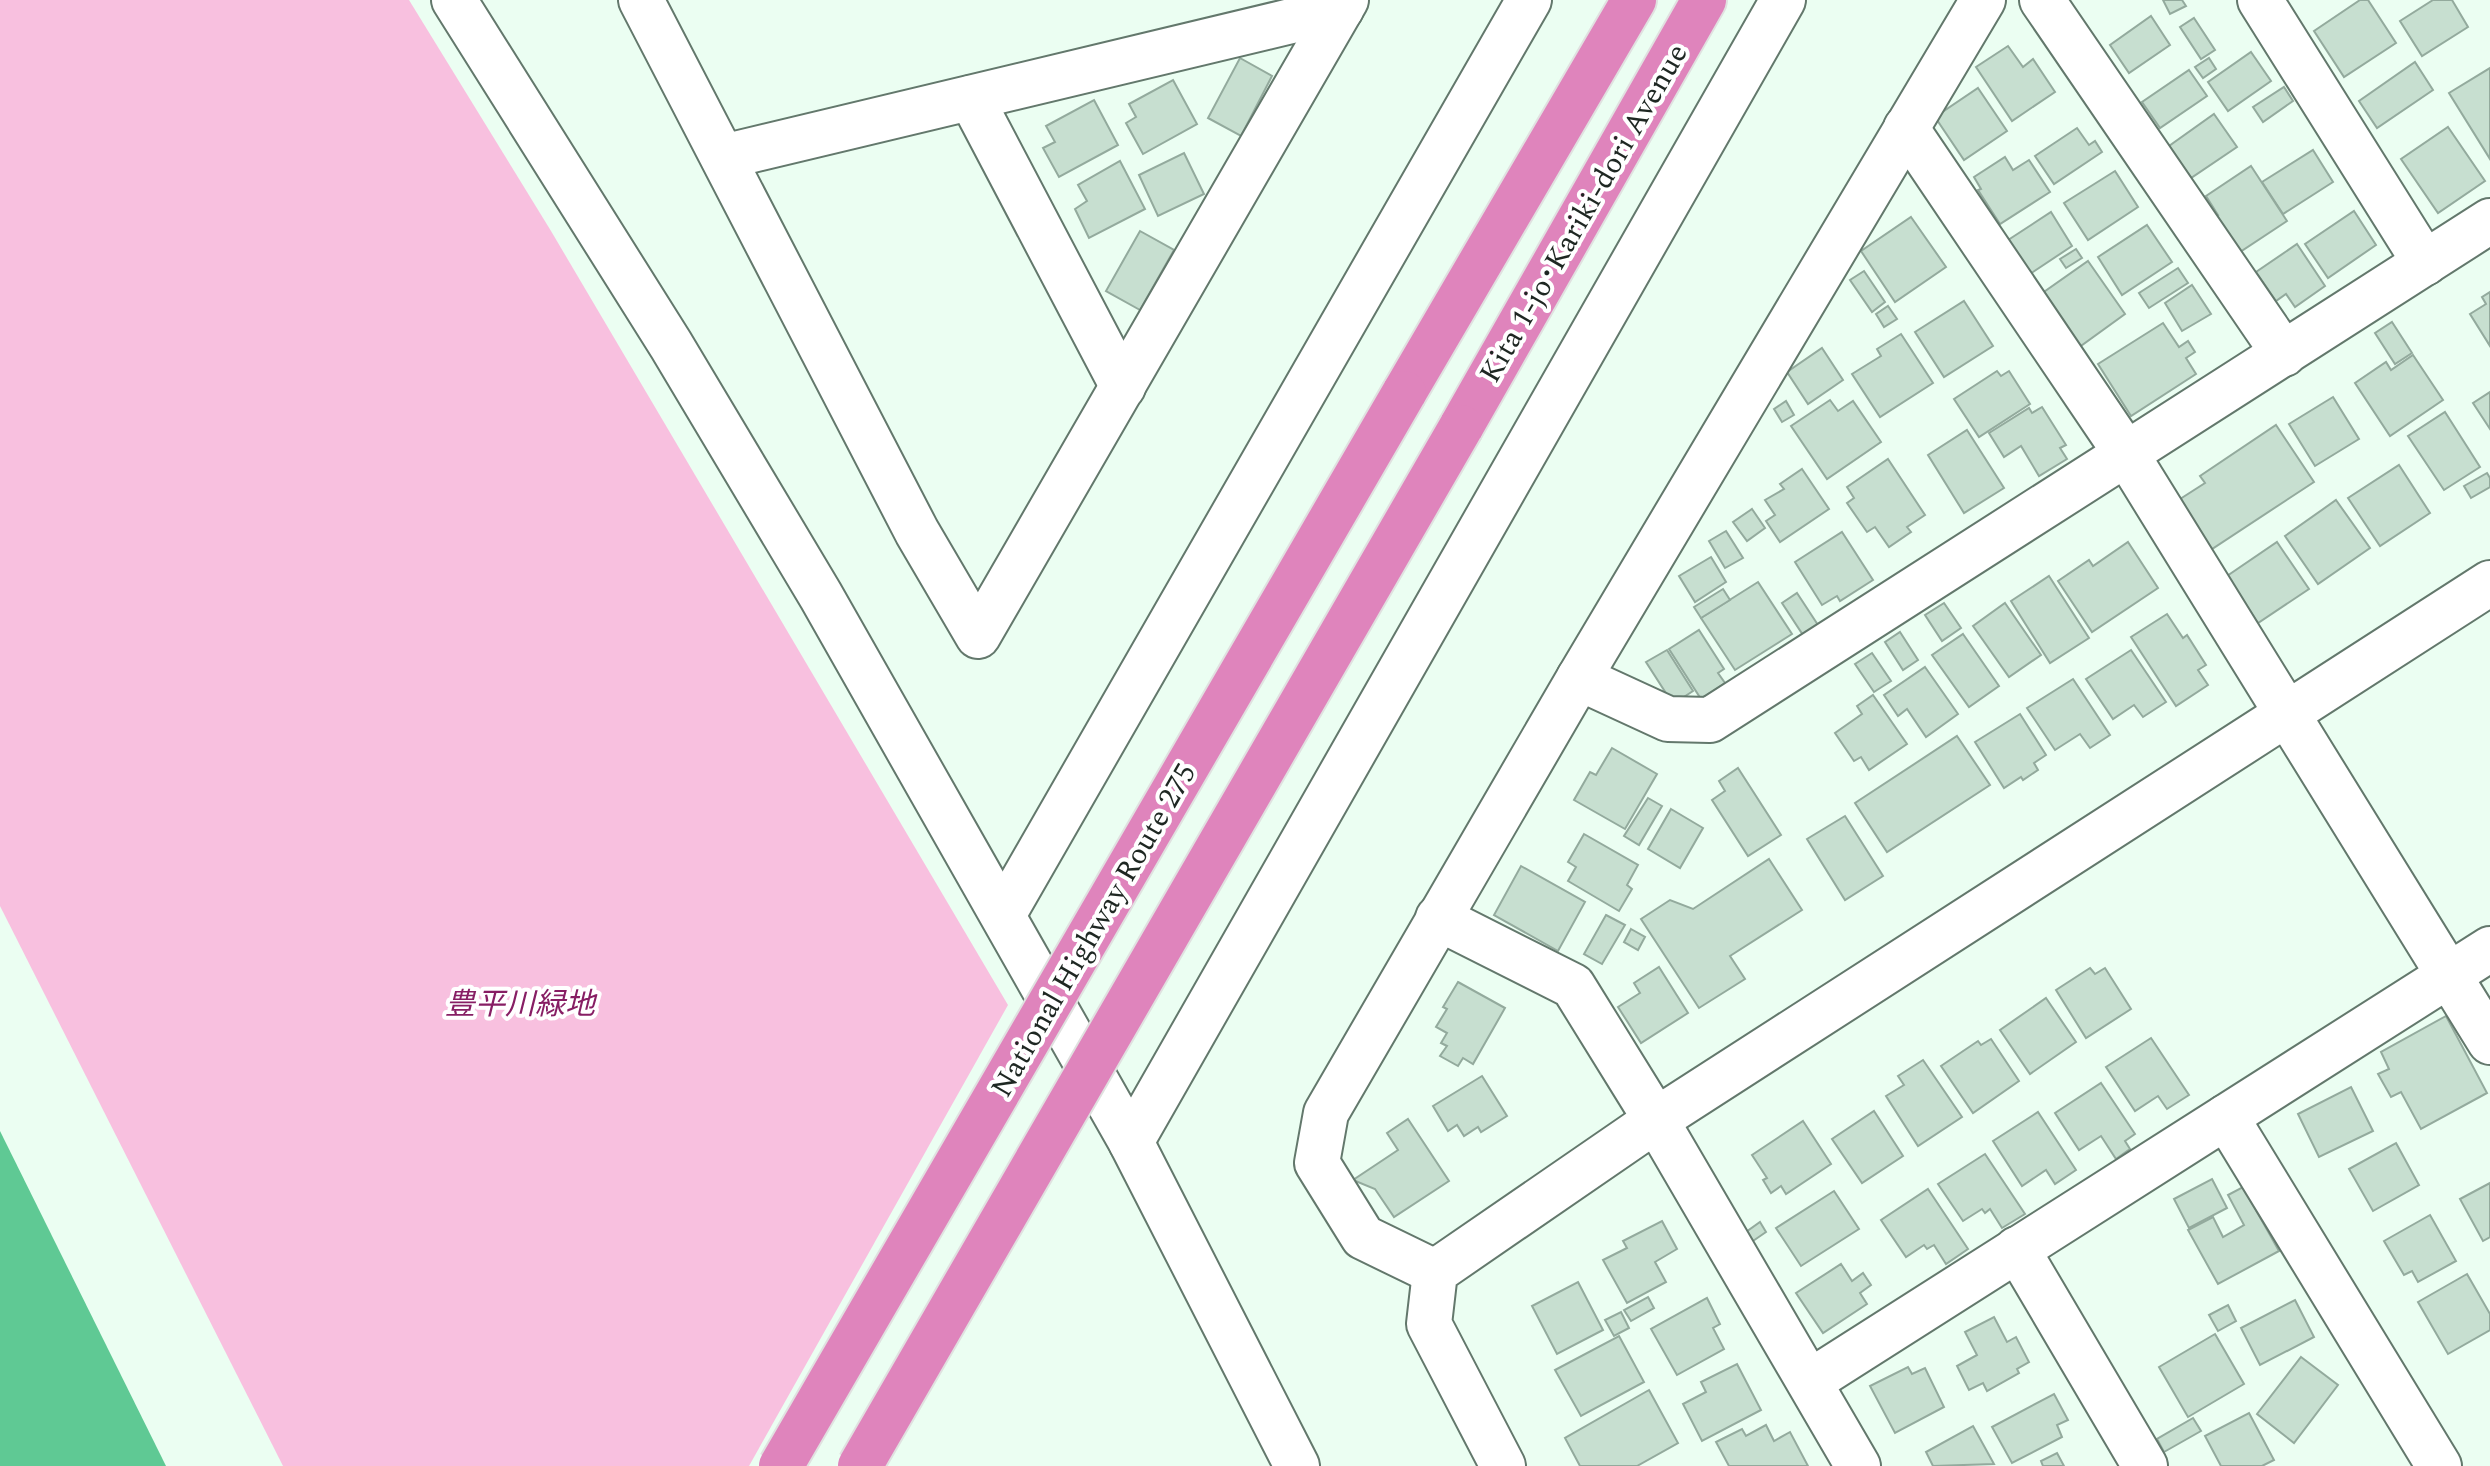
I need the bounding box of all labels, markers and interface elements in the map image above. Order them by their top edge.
street label: Kita 1-jo･Kariki-dori Avenue [1468,35,1700,392]
street label: National Highway Route 275 [979,755,1209,1106]
park label: 豊平川緑地 [445,982,598,1028]

